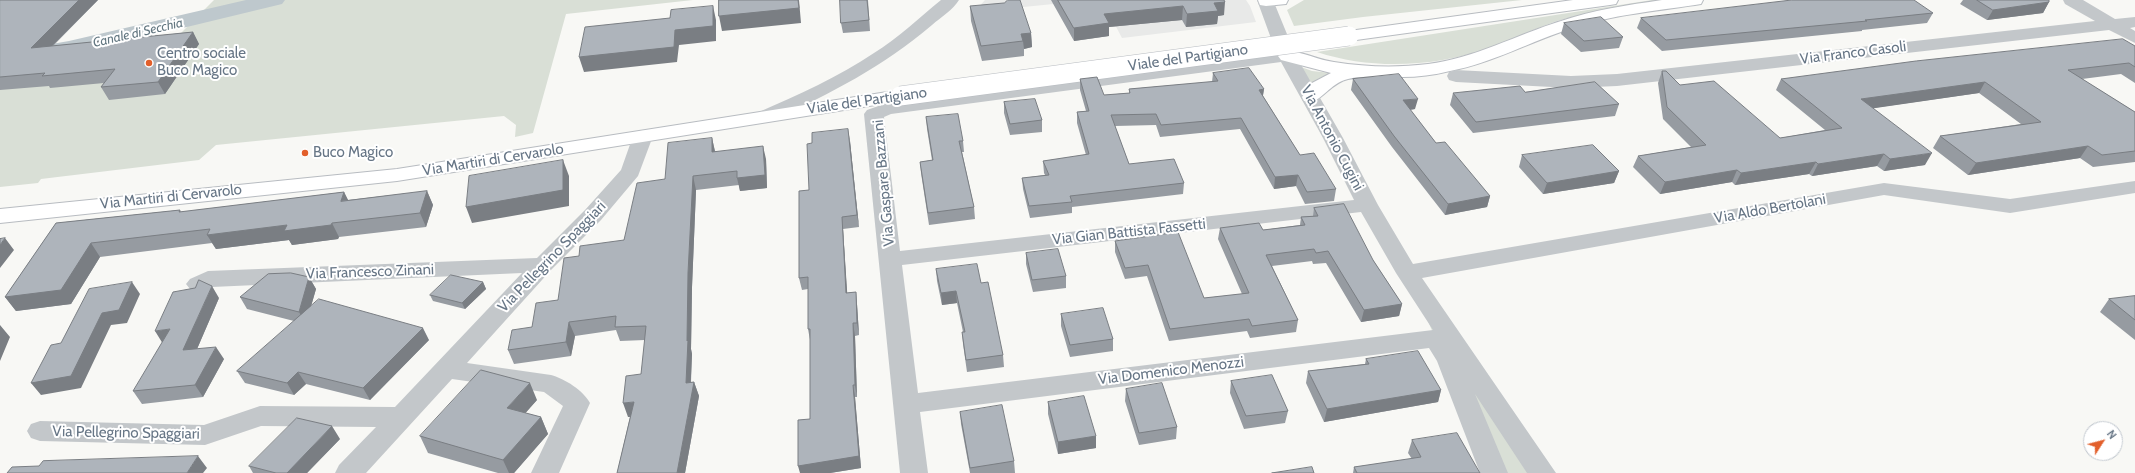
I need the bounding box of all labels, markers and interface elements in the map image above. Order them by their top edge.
water label: Canale di Secchia [91,15,185,51]
street label: Via Franco Casoli [1799,38,1907,68]
street label: Viale del Partigiano [1127,41,1249,75]
place label: Centro sociale Buco Magico [157,45,246,80]
marker: Centro sociale Buco Magico [144,58,154,68]
street label: Via Antonio Cugini [1297,82,1367,194]
street label: Viale del Partigiano [806,84,928,118]
street label: Via Gaspare Bazzani [869,119,899,247]
street label: Via Martiri di Cervarolo [421,140,565,180]
place label: Buco Magico [313,144,393,162]
marker: Buco Magico [300,148,310,158]
street label: Via Martiri di Cervarolo [99,181,243,213]
street label: Via Aldo Bertolani [1713,190,1827,228]
street label: Via Pellegrino Spaggiari [494,198,610,316]
street label: Via Gian Battista Fassetti [1051,215,1207,249]
street label: Via Francesco Zinani [306,261,434,283]
street label: Via Domenico Menozzi [1097,353,1245,389]
north arrow [2083,421,2123,461]
street label: Via Pellegrino Spaggiari [52,423,200,443]
text: N [2104,427,2120,442]

